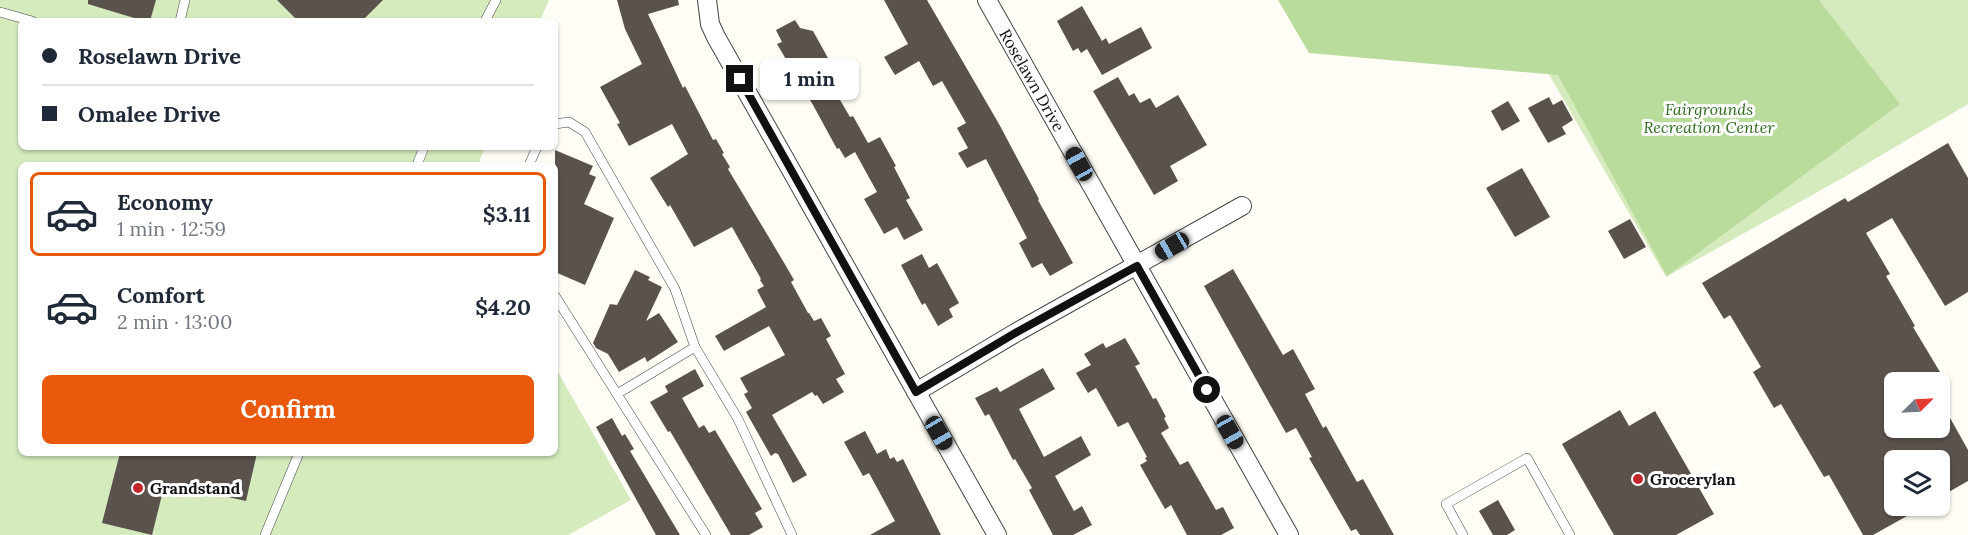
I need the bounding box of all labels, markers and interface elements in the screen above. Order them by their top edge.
street label: Roselawn Drive [995,25,1069,135]
text: Roselawn Drive [78,42,241,70]
callout: 1 min [761,58,860,100]
route end [726,65,753,92]
text: 1 min [784,66,835,91]
park label: Fairgrounds Recreation Center [1643,99,1775,137]
text: Omalee Drive [78,100,221,128]
car [1062,144,1096,184]
icon: car [45,187,99,241]
text: Economy [117,188,213,216]
text: $3.11 [483,200,531,228]
text: 1 min · 12:59 [117,216,226,241]
car [1152,229,1192,263]
icon: car [45,280,99,334]
text: Comfort [117,281,205,309]
text: $4.20 [475,293,531,321]
text: 2 min · 13:00 [117,309,232,334]
north arrow [1884,372,1950,438]
map controls [1884,372,1950,516]
button: Confirm [42,375,534,444]
route start [1193,376,1220,403]
car [1213,412,1247,452]
car [922,413,956,453]
button: layers [1884,450,1950,516]
place label: Grocerylan [1650,469,1736,489]
marker: Grocerylan [1631,472,1645,486]
place label: Grandstand [150,478,241,498]
marker: Grandstand [131,481,145,495]

